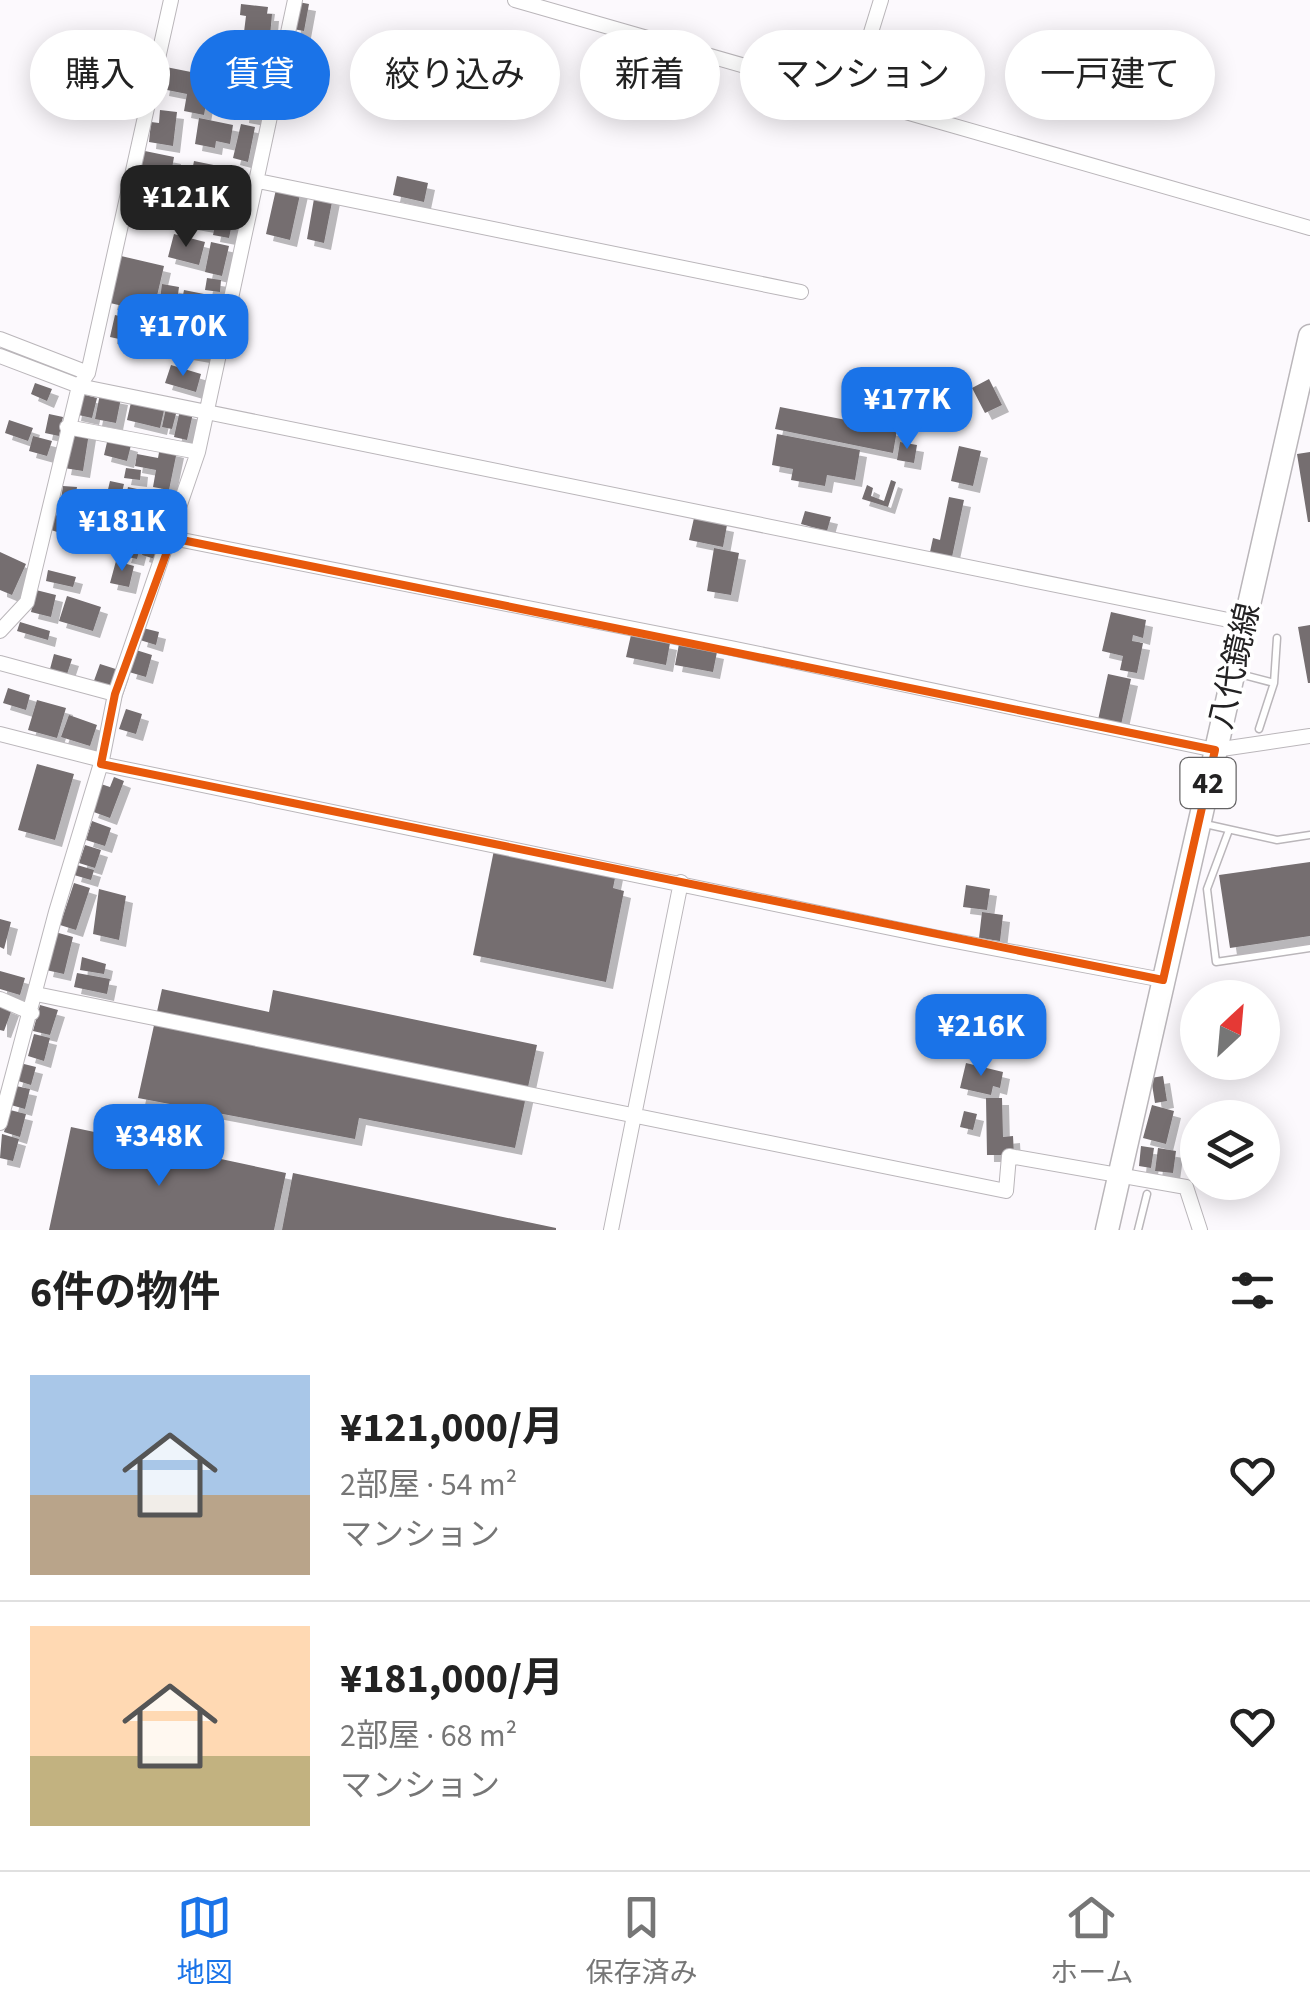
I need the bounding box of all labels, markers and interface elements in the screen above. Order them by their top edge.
chip: 購入 [30,30,170,120]
chip: 賃貸 [190,30,330,120]
chip: 絞り込み [350,30,560,120]
chip: 新着 [580,30,720,120]
chip: マンション [740,30,985,120]
chip: 一戸建て [1005,30,1215,120]
pin: ¥121K [116,165,256,250]
text: ¥121K [142,174,230,220]
pin: ¥170K [113,294,253,379]
text: ¥170K [139,303,227,349]
pin: ¥177K [837,367,977,452]
text: ¥177K [863,376,951,422]
pin: ¥181K [52,489,192,574]
text: ¥181K [78,498,166,544]
street label: 八代鏡線 [1198,599,1272,734]
road number: 42 [1180,758,1236,808]
north arrow [1180,980,1280,1080]
map controls [1180,980,1280,1200]
pin: ¥216K [911,994,1051,1079]
text: ¥216K [937,1003,1025,1049]
button: layers [1180,1100,1280,1200]
pin: ¥348K [89,1104,229,1189]
text: ¥348K [115,1113,203,1159]
text: 6件の物件 [30,1263,220,1323]
icon: filters [1225,1263,1280,1318]
text: ¥121,000/月 [340,1398,564,1458]
icon: home [110,1415,230,1535]
icon: heart [1225,1448,1280,1503]
text: 2部屋 · 54 m² [340,1462,517,1508]
text: マンション [340,1512,500,1558]
text: ¥181,000/月 [340,1649,564,1709]
icon: home [110,1666,230,1786]
icon: heart [1225,1699,1280,1754]
text: 2部屋 · 68 m² [340,1713,517,1759]
text: マンション [340,1763,500,1809]
tab: 地図 [176,1890,232,1993]
tab: 保存済み [585,1890,697,1993]
tab: ホーム [1050,1890,1134,1993]

